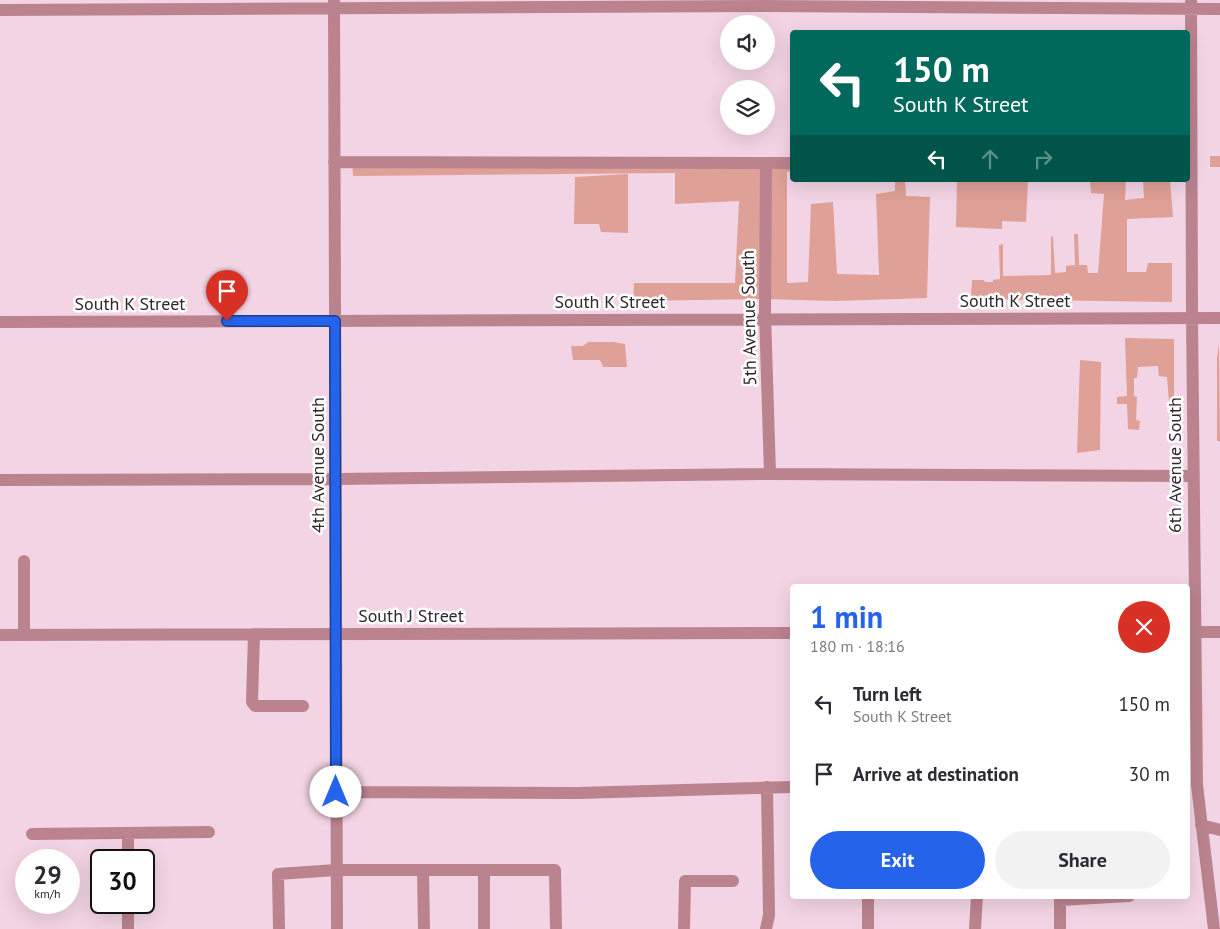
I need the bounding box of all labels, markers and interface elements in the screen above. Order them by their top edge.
map controls [720,15,775,135]
button: sound [720,15,775,70]
text: 150 m [893,46,990,92]
icon: left [810,50,875,115]
button: layers [720,80,775,135]
text: South K Street [893,90,1029,118]
icon: left [923,145,951,173]
icon: ahead [976,145,1004,173]
icon: right [1029,145,1057,173]
street label: 5th Avenue South [736,250,761,386]
pin [206,270,248,321]
icon: arrive [213,277,241,305]
street label: South K Street [960,289,1070,312]
street label: South K Street [555,290,665,313]
street label: South K Street [75,292,185,315]
street label: 4th Avenue South [306,397,329,533]
street label: 6th Avenue South [1163,397,1186,533]
text: 1 min [810,597,883,636]
button: close [1118,601,1170,653]
street label: South J Street [358,604,464,627]
text: 180 m · 18:16 [810,636,905,656]
text: Turn left [853,682,922,706]
icon: left [810,690,838,718]
text: 150 m [1118,692,1170,716]
text: South K Street [853,706,952,726]
icon: arrive [810,760,838,788]
text: Arrive at destination [853,762,1019,786]
text: 30 m [1129,762,1170,786]
position arrow [309,765,361,817]
button: Exit [810,831,985,889]
button: Share [995,831,1170,889]
speed limit sign: 30 [90,849,155,914]
text: 29 [33,859,62,891]
text: km/h [34,886,61,901]

